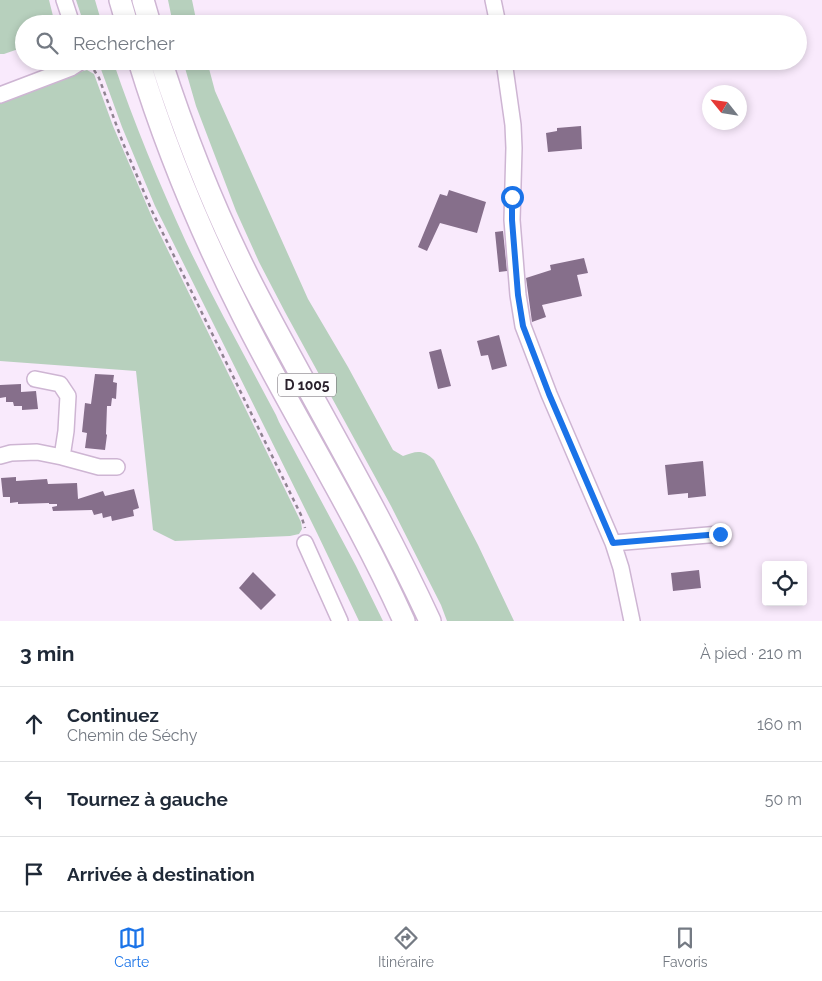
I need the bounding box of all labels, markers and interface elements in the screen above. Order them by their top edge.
search box [15,15,807,70]
icon: search [33,29,61,57]
text: Rechercher [73,32,175,54]
north arrow [702,85,747,130]
route start [501,186,524,209]
road number: D 1005 [278,374,336,396]
route end [709,523,732,546]
map controls [762,561,807,606]
button: locate [762,561,807,606]
text: 3 min [20,641,74,666]
text: À pied · 210 m [700,644,802,663]
text: Continuez [67,704,159,726]
icon: ahead [20,710,48,738]
text: 160 m [757,715,802,734]
text: Chemin de Séchy [67,726,197,745]
icon: left [20,785,48,813]
text: Tournez à gauche [67,788,228,810]
text: 50 m [765,790,802,809]
icon: arrive [20,860,48,888]
text: Arrivée à destination [67,863,255,885]
tab: Carte [114,924,149,970]
tab: Itinéraire [378,924,434,970]
tab: Favoris [663,924,708,970]

